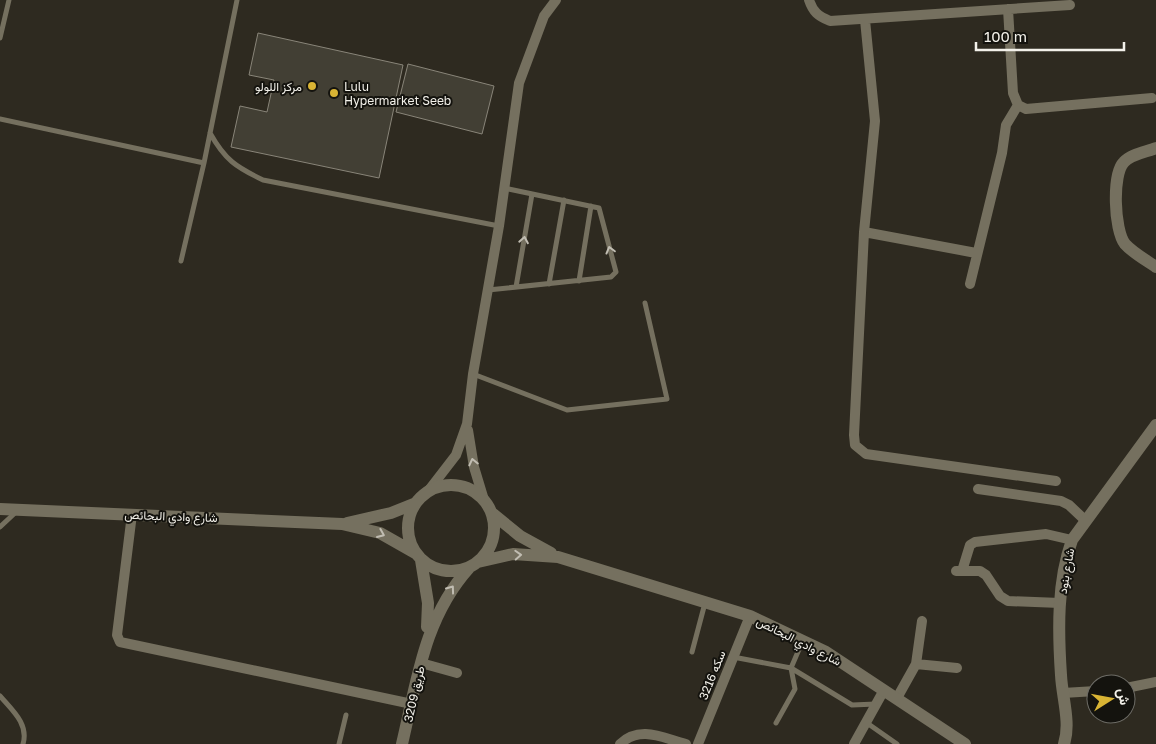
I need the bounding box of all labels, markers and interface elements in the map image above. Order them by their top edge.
scale bar [976,20,1124,52]
text: 100 m [984,27,1027,45]
place label: مركز اللولو [255,79,302,95]
place label: Lulu Hypermarket Seeb [344,79,451,108]
marker: مركز اللولو [306,80,318,92]
marker: Lulu Hypermarket Seeb [328,87,340,99]
one-way arrow [519,236,529,245]
one-way arrow [606,247,616,255]
one-way arrow [468,458,479,467]
street label: شارع وادي البحائص [124,507,218,528]
one-way arrow [376,528,385,539]
street label: شارع بنود [1055,547,1079,595]
one-way arrow [514,549,522,560]
one-way arrow [445,585,454,595]
street label: شارع وادي البحائص [753,613,844,671]
street label: سكه 3216 [695,648,729,702]
street label: طريق 3209 [400,664,429,724]
north arrow [1086,674,1136,724]
text: ش [1113,687,1134,707]

